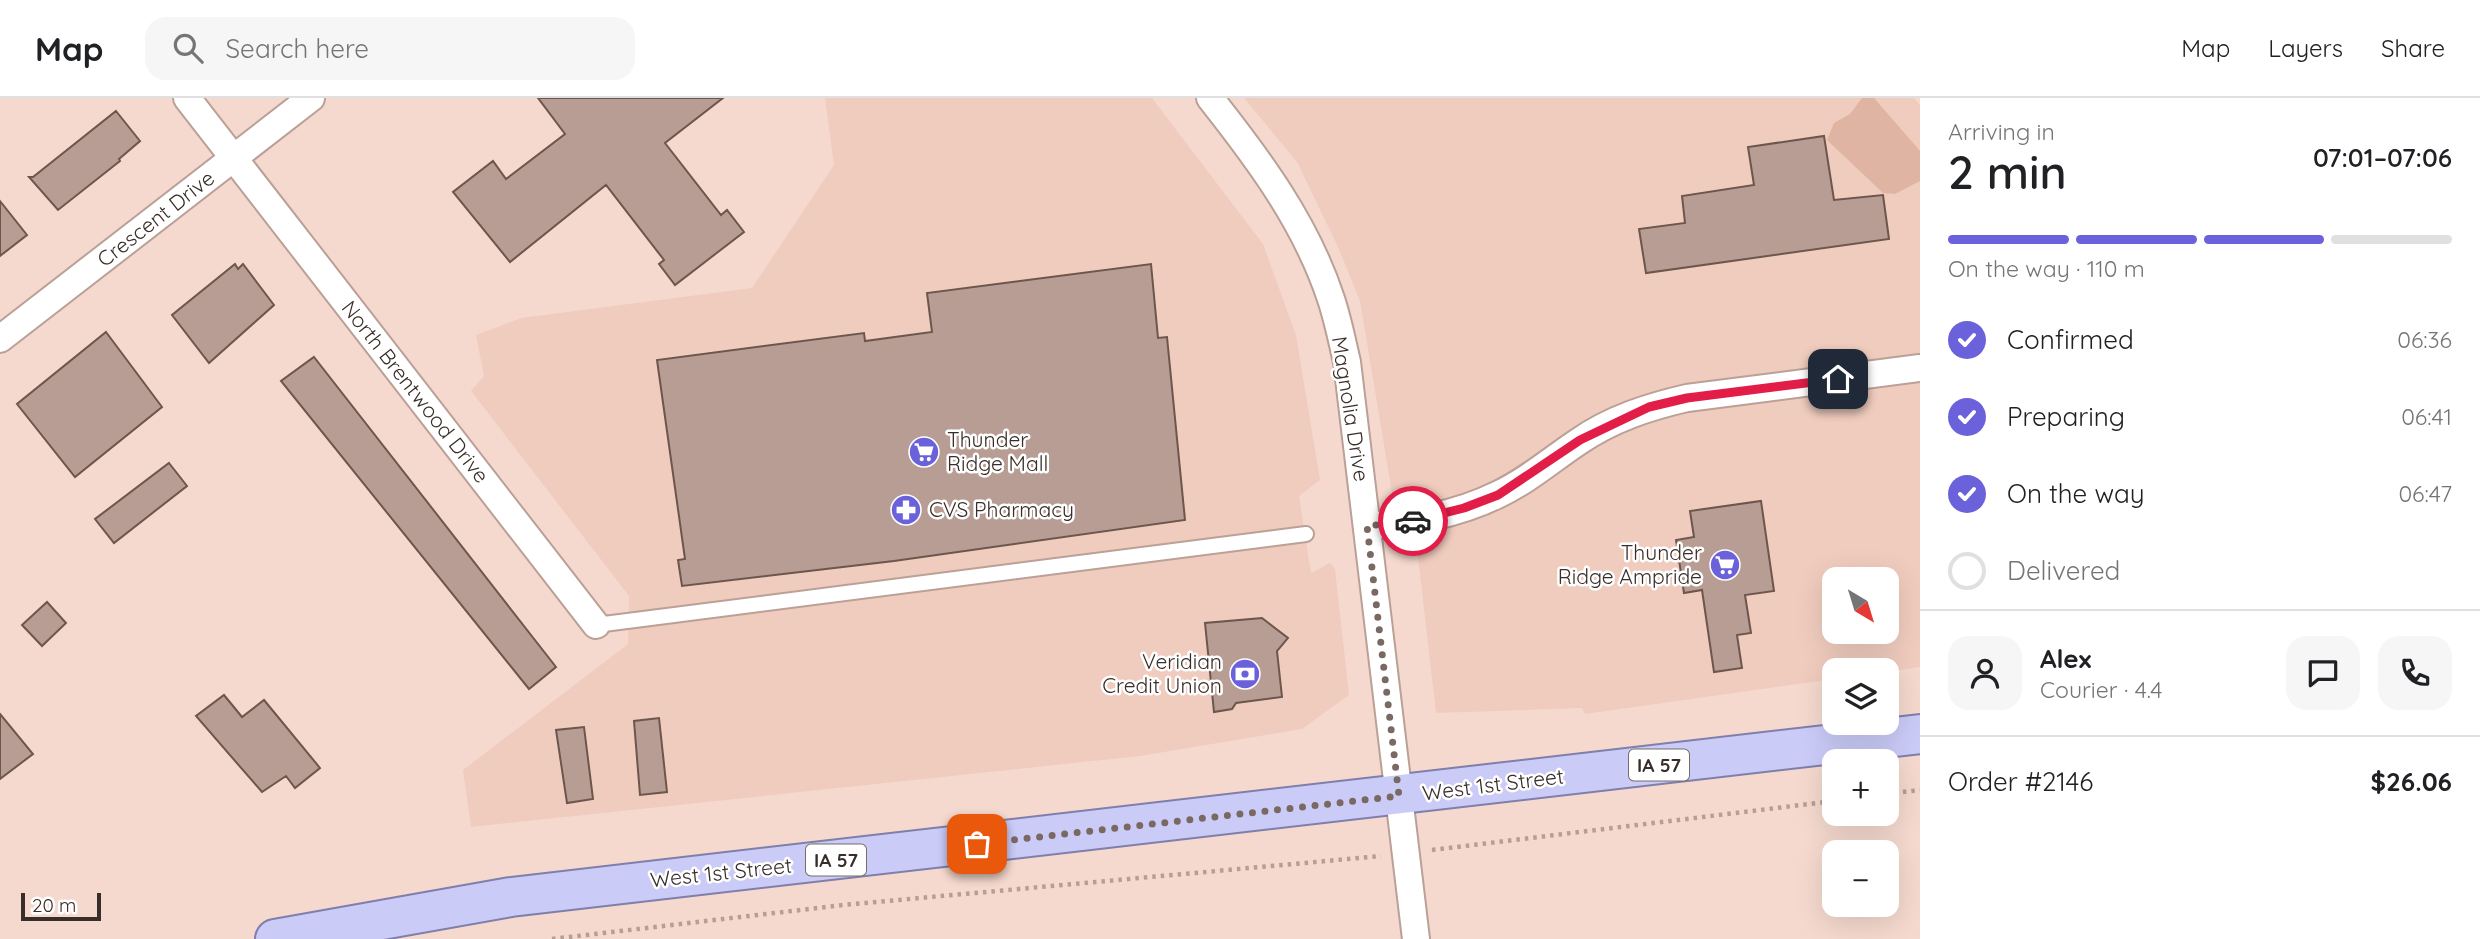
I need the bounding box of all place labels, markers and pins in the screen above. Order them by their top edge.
pin [1808,349,1868,409]
place label: Thunder Ridge Mall [947,426,1048,476]
supermarket icon: Thunder Ridge Mall [907,435,941,469]
pharmacy icon: CVS Pharmacy [889,493,923,527]
place label: CVS Pharmacy [929,496,1074,522]
place label: Thunder Ridge Ampride [1558,539,1702,589]
supermarket icon: Thunder Ridge Ampride [1708,548,1742,582]
place label: Veridian Credit Union [1102,648,1222,698]
bank icon: Veridian Credit Union [1228,657,1262,691]
pin [947,814,1007,874]

